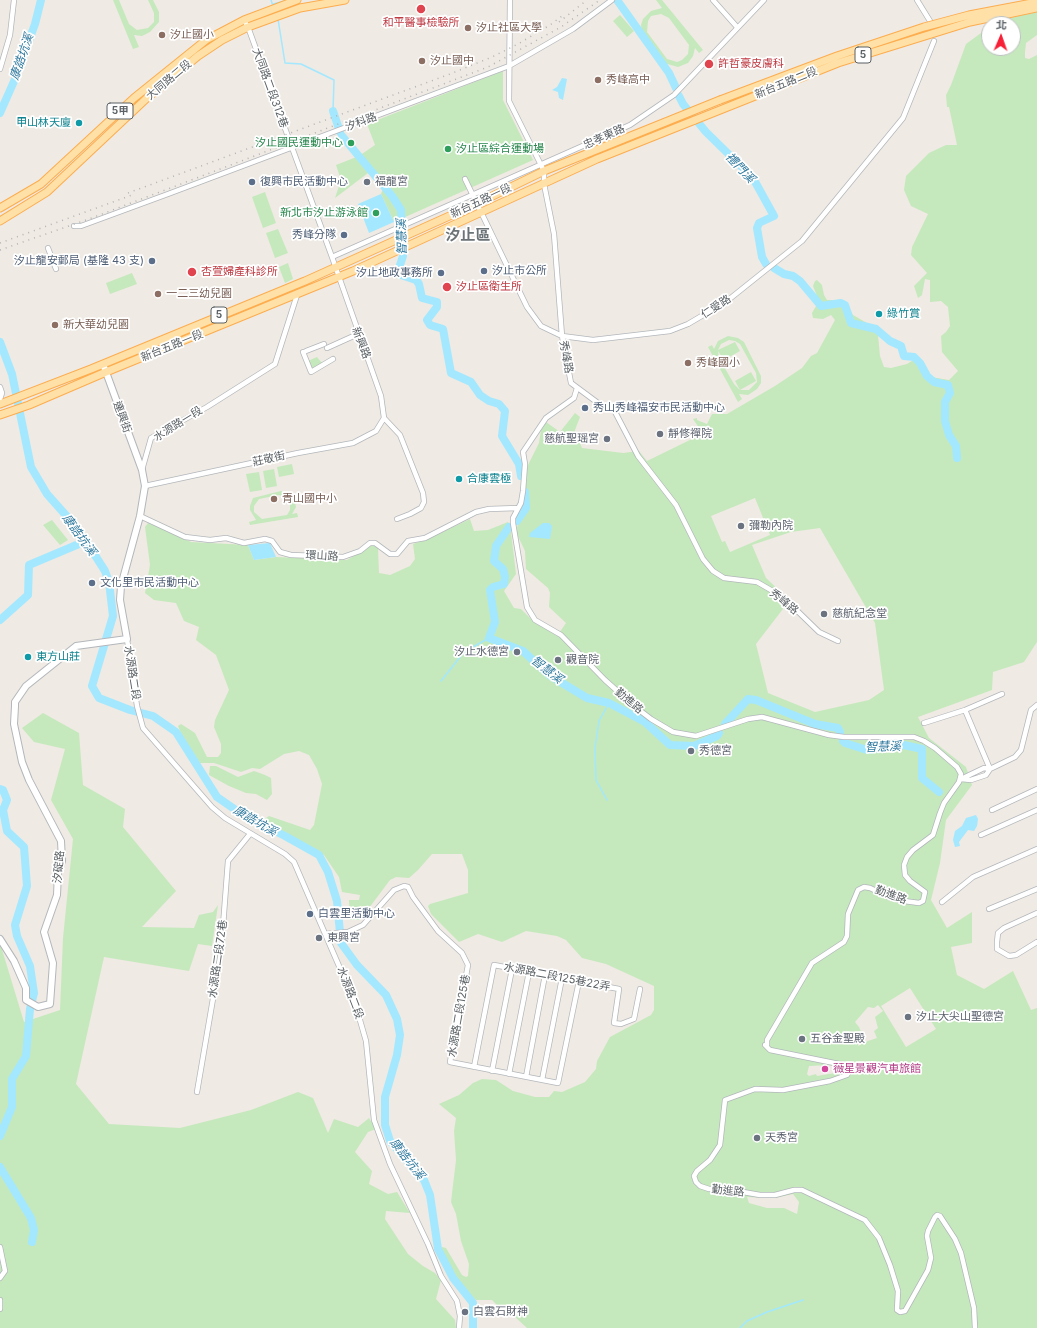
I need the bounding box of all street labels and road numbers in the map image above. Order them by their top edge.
street label: 大同路二段312巷 [249,46,291,130]
road number: 5 [855,47,871,63]
street label: 大同路二段 [144,57,194,103]
street label: 新台五路二段 [753,65,819,101]
road number: 5甲 [107,103,133,119]
street label: 汐科路 [343,110,379,134]
street label: 忠孝東路 [581,122,627,152]
street label: 新台五路一段 [448,181,514,221]
street label: 仁愛路 [699,292,733,322]
road number: 5 [211,307,227,323]
street label: 新興路 [349,325,373,361]
street label: 新台五路一段 [139,328,205,364]
street label: 秀峰路 [557,340,575,374]
street label: 連興街 [110,399,134,435]
street label: 水源路一段 [151,404,205,444]
street label: 莊敬街 [251,449,287,469]
street label: 環山路 [305,549,339,563]
street label: 秀峰路 [767,586,801,618]
street label: 水源路二段 [121,645,143,701]
street label: 勤進路 [612,685,646,717]
street label: 汐碇路 [51,850,67,884]
street label: 勤進路 [873,883,909,907]
street label: 水源路二段72巷 [206,919,230,999]
street label: 水源路二段125巷22弄 [503,960,611,994]
street label: 水源路二段 [334,965,366,1021]
street label: 水源路二段125巷 [445,974,473,1058]
street label: 勤進路 [711,1183,745,1199]

